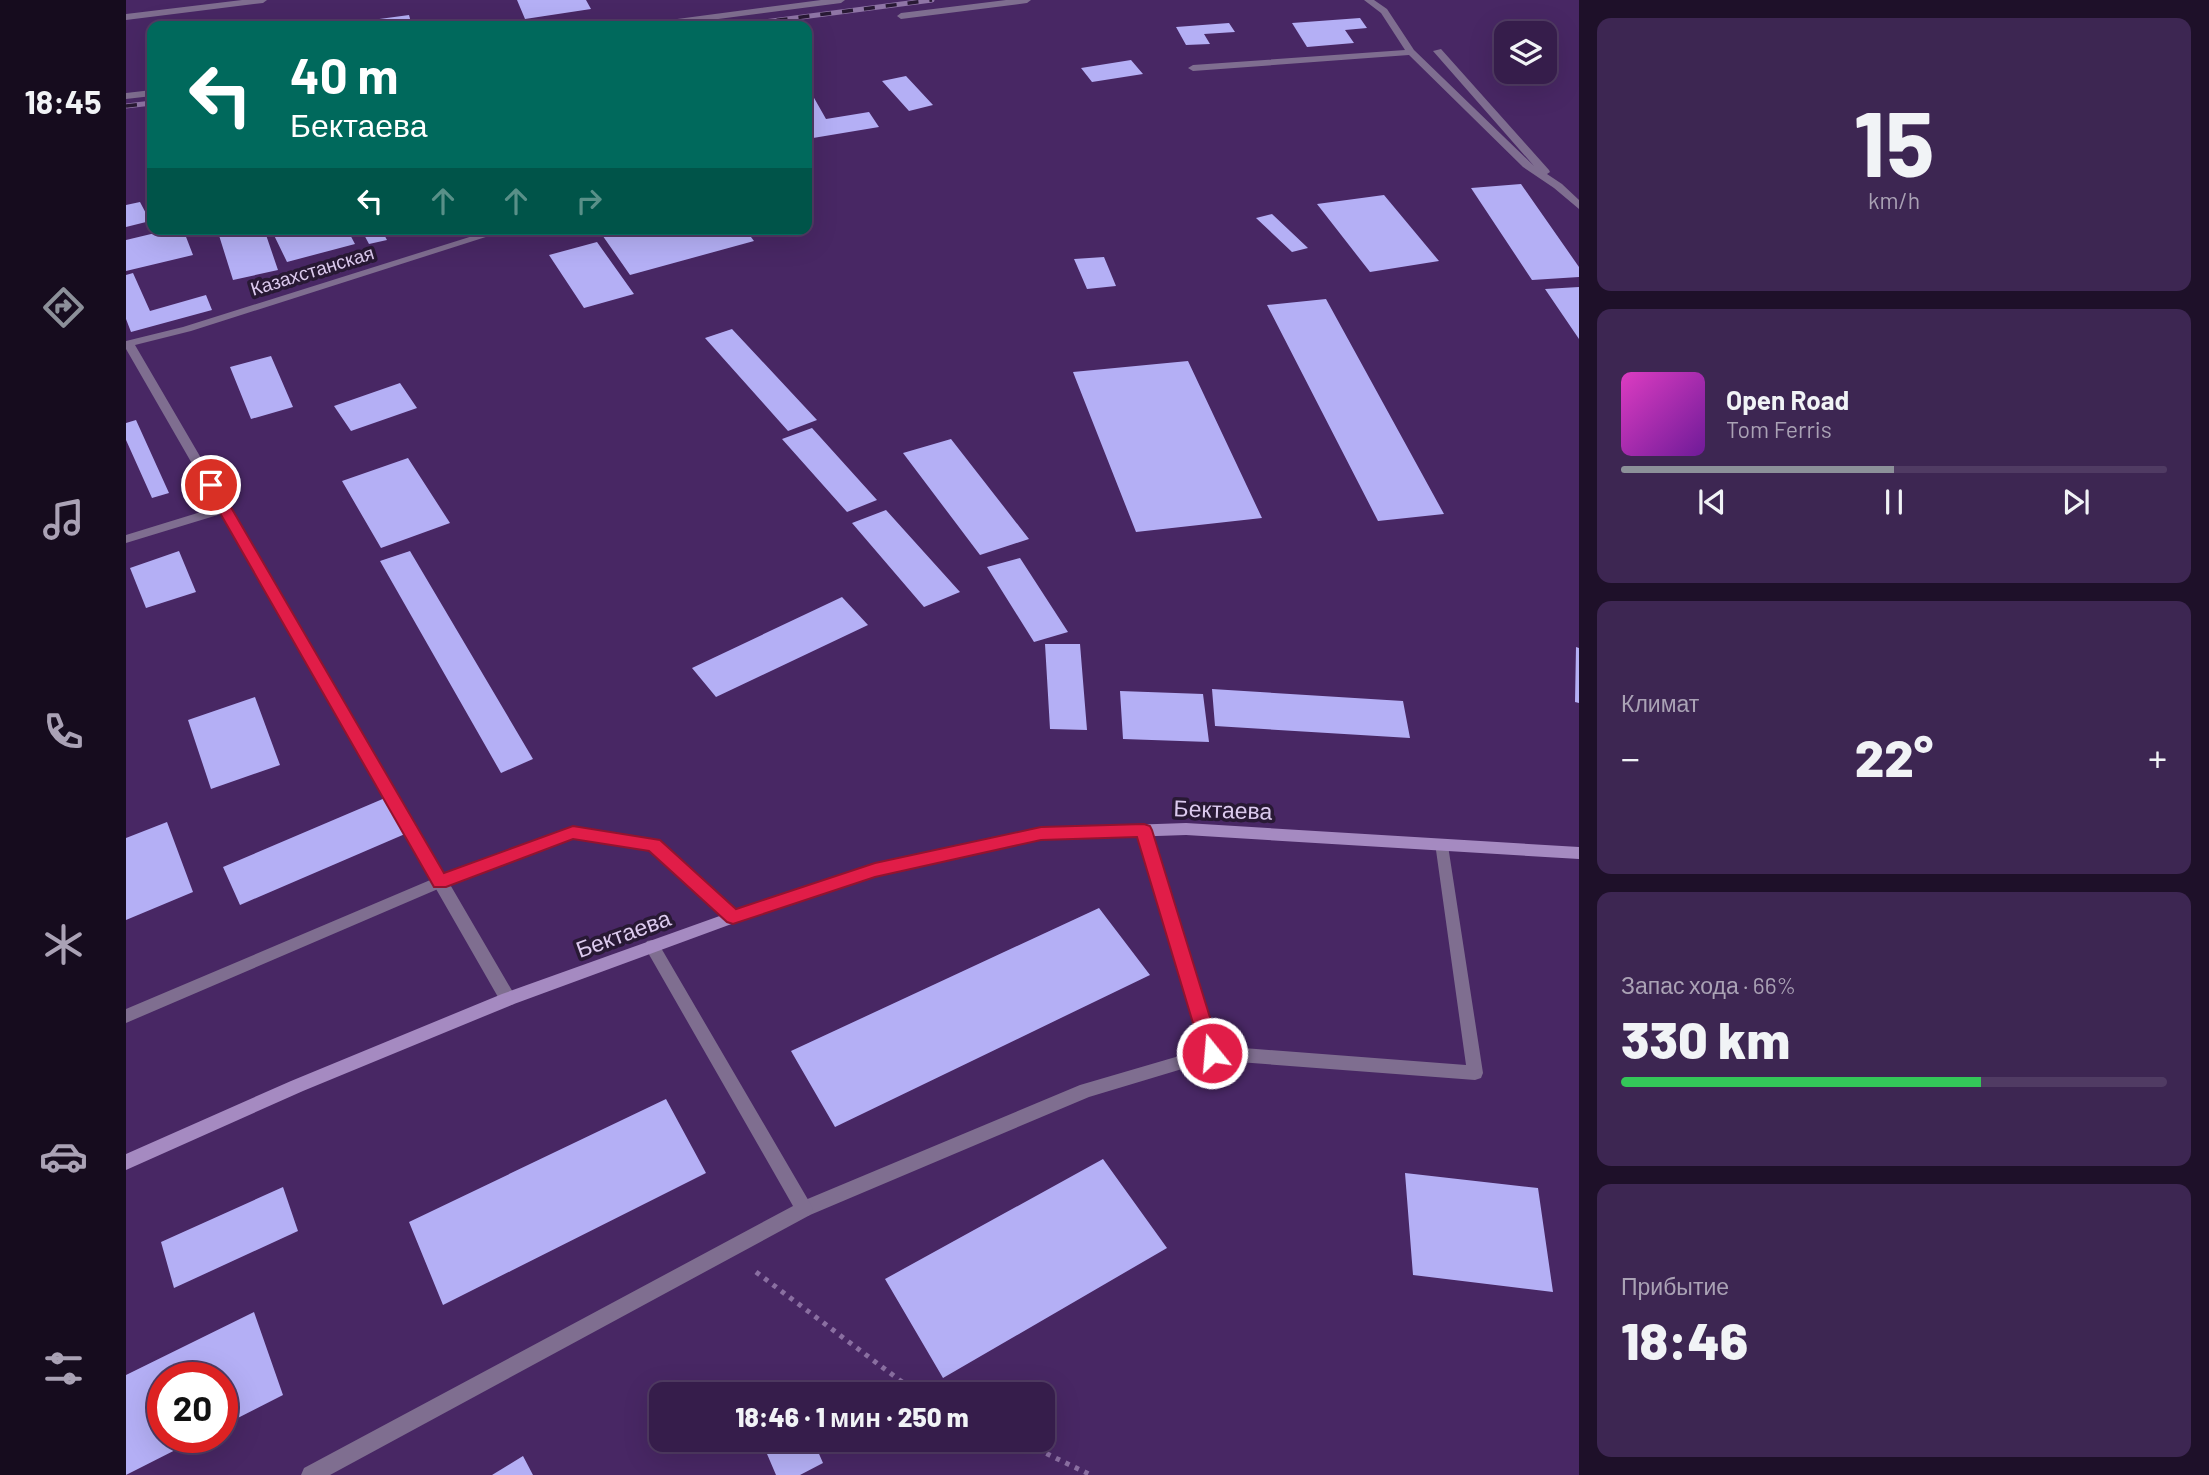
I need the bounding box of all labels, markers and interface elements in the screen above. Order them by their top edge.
map controls [1494,21,1557,84]
button: layers [1494,21,1557,84]
text: 40 m [290,45,398,104]
icon: left [175,49,266,140]
text: 18:45 [25,82,101,120]
text: 15 [1853,86,1935,195]
text: Бектаева [290,105,427,143]
icon: left [351,182,389,220]
icon: ahead [424,182,462,220]
icon: ahead [497,182,535,220]
icon: right [570,182,608,220]
text: km/h [1868,186,1920,214]
street label: Казахстанская [247,240,377,300]
icon: directions [39,283,88,332]
text: Open Road [1726,384,1849,415]
text: Tom Ferris [1726,415,1832,443]
pin [181,455,241,515]
icon: arrive [192,466,230,504]
icon: previous [1693,483,1731,521]
icon: pause [1875,483,1913,521]
icon: next [2057,483,2095,521]
icon: music [39,495,88,544]
text: Климат [1621,689,1699,717]
icon: phone [39,707,88,756]
text: 22° [1855,725,1933,787]
text: − [1621,734,1640,780]
text: + [2148,734,2167,780]
street label: Бектаева [1173,793,1273,825]
street label: Бектаева [572,903,674,963]
icon: climate [39,920,88,969]
text: Запас хода · 66% [1621,971,1796,999]
text: 330 km [1621,1007,1790,1069]
position arrow [1175,1016,1249,1090]
icon: car [39,1132,88,1181]
text: Прибытие [1621,1272,1729,1300]
text: 18:46 [1621,1308,1748,1370]
icon: filters [39,1344,88,1393]
speed limit sign: 20 [147,1362,238,1453]
text: 18:46 · 1 мин · 250 m [735,1401,969,1432]

